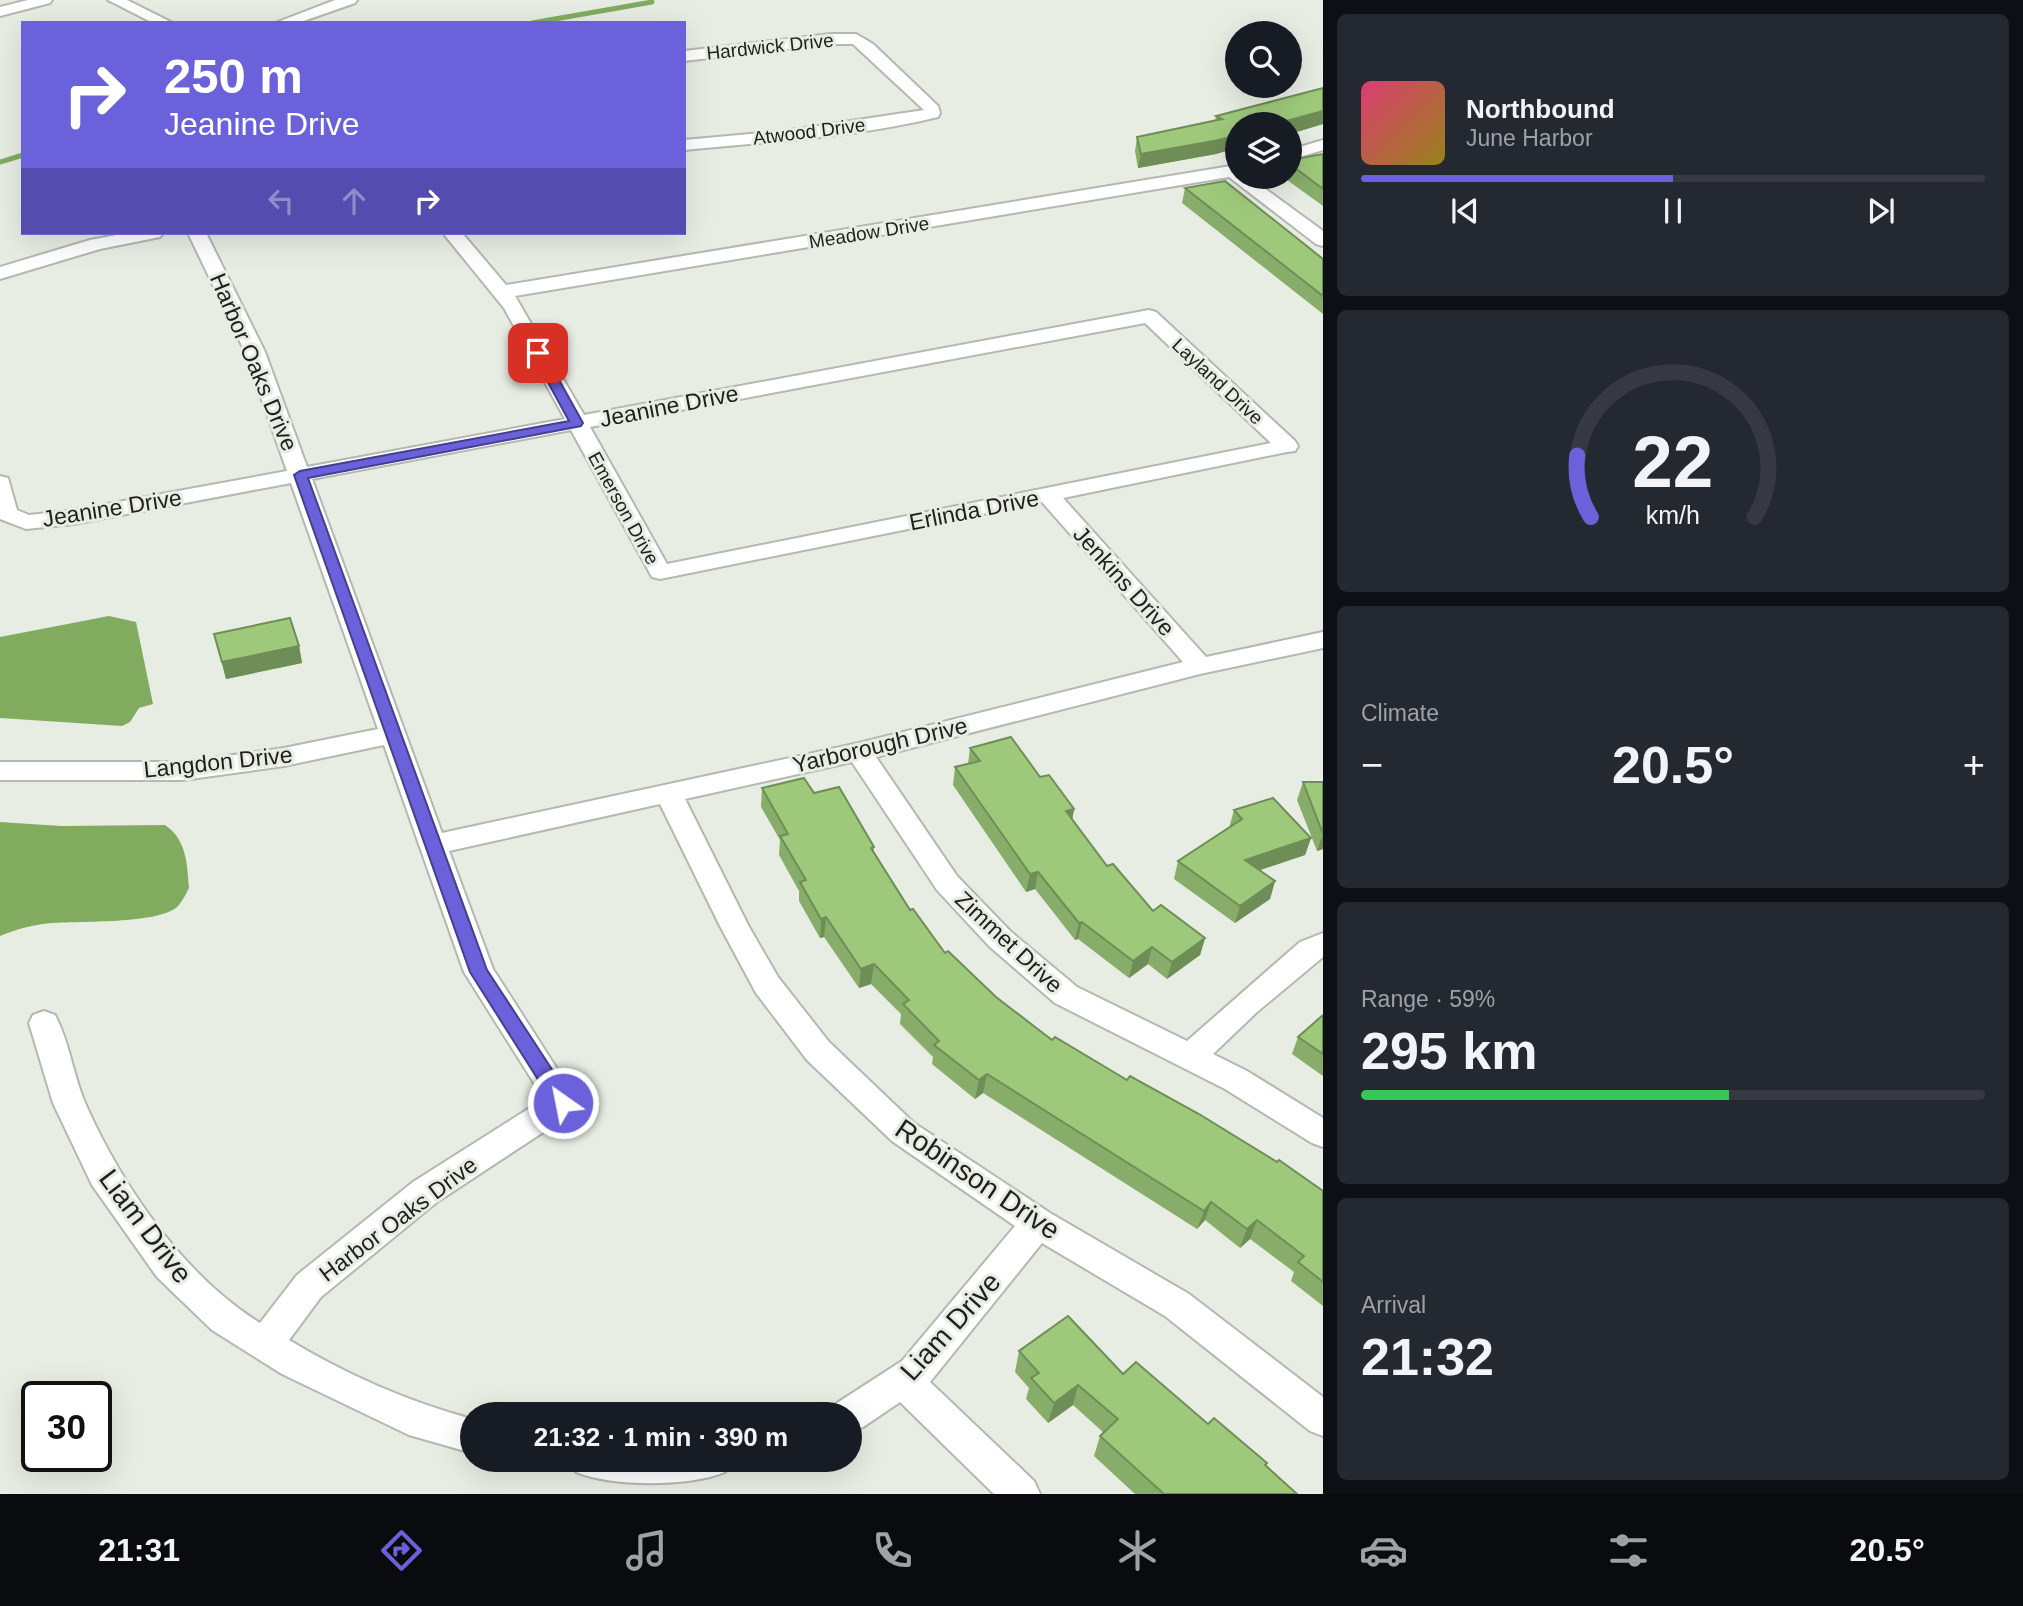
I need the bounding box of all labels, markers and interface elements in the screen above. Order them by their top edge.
map controls [1225,21,1302,189]
button: search [1225,21,1302,98]
street label: Hardwick Drive [705,29,835,64]
icon: right [49,49,140,140]
text: 250 m [164,49,303,103]
text: Northbound [1466,94,1615,124]
text: Jeanine Drive [164,106,360,142]
button: layers [1225,112,1302,189]
street label: Atwood Drive [752,114,866,149]
text: June Harbor [1466,125,1593,151]
icon: left [262,182,300,220]
icon: ahead [335,182,373,220]
icon: right [408,182,446,220]
icon: previous [1446,192,1484,230]
icon: pause [1654,192,1692,230]
icon: next [1862,192,1900,230]
street label: Meadow Drive [807,213,931,252]
street label: Harbor Oaks Drive [205,269,303,455]
pin [508,323,568,383]
icon: arrive [519,334,557,372]
street label: Layland Drive [1168,334,1267,429]
street label: Jeanine Drive [597,380,741,432]
text: 22 [1633,421,1713,502]
street label: Emerson Drive [584,448,663,568]
street label: Jeanine Drive [41,484,183,532]
street label: Erlinda Drive [907,485,1041,535]
text: km/h [1646,501,1700,529]
street label: Jenkins Drive [1068,521,1180,641]
text: Climate [1361,700,1439,726]
street label: Yarborough Drive [790,712,970,778]
text: 20.5° [1612,736,1734,794]
street label: Langdon Drive [142,741,294,783]
text: − [1361,744,1383,786]
text: + [1963,744,1985,786]
street label: Zimmet Drive [950,886,1068,998]
text: Range · 59% [1361,986,1495,1012]
text: 295 km [1361,1022,1537,1080]
position arrow [526,1066,600,1140]
street label: Robinson Drive [890,1113,1066,1246]
street label: Harbor Oaks Drive [314,1151,482,1287]
street label: Liam Drive [93,1164,198,1289]
street label: Liam Drive [894,1266,1007,1386]
text: Arrival [1361,1292,1426,1318]
text: 21:32 [1361,1328,1494,1386]
speed limit sign: 30 [21,1381,112,1472]
text: 21:32 · 1 min · 390 m [534,1422,788,1452]
icon: directions [377,1526,426,1575]
icon: music [622,1526,671,1575]
icon: phone [868,1526,917,1575]
icon: climate [1113,1526,1162,1575]
icon: car [1359,1526,1408,1575]
icon: filters [1604,1526,1653,1575]
text: 21:31 [98,1532,180,1568]
text: 20.5° [1850,1532,1925,1568]

